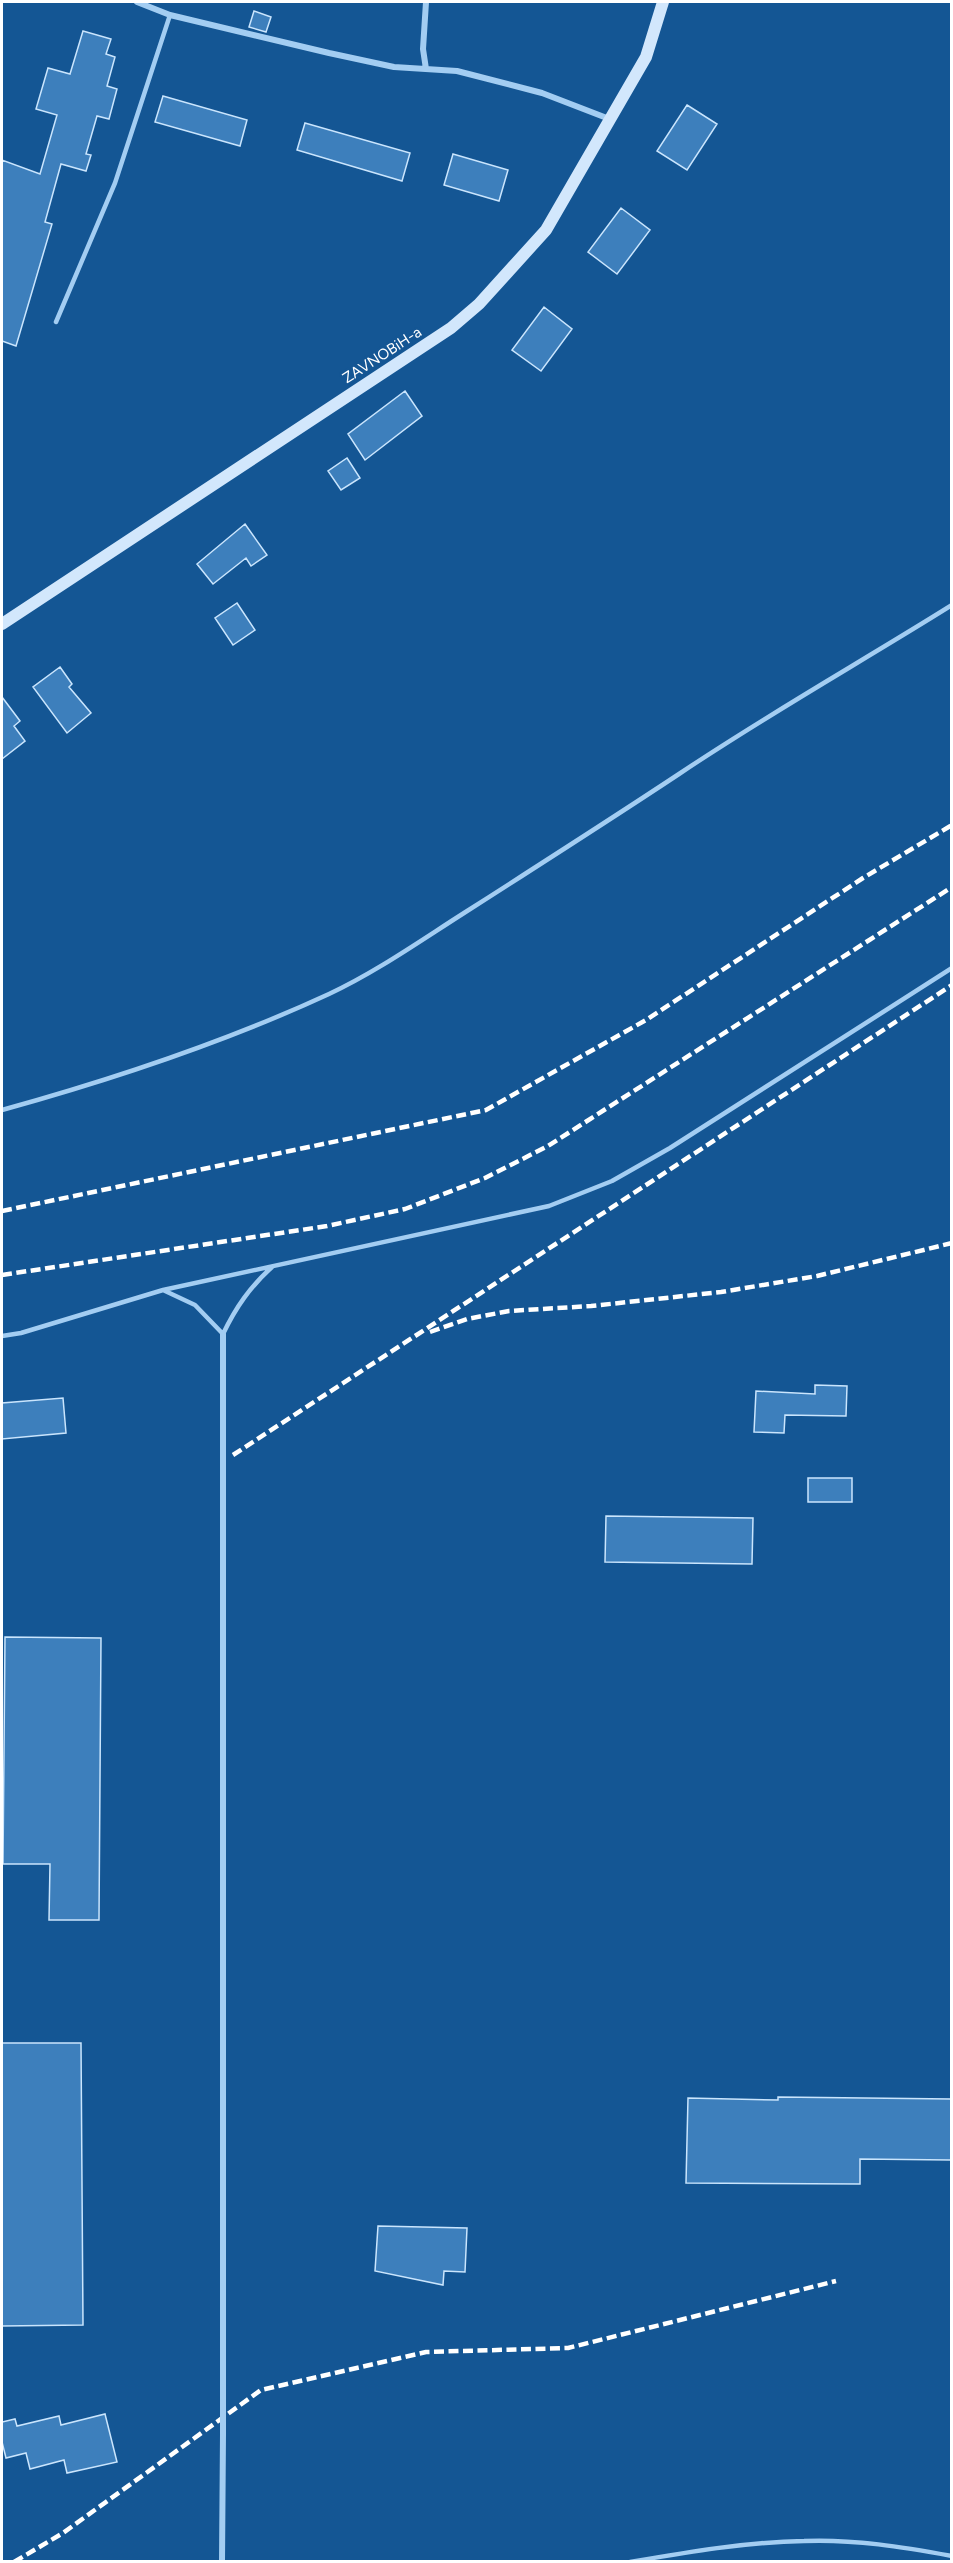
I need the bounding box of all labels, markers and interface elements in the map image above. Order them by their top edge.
street label: ZAVNOBiH-a [339,323,425,387]

